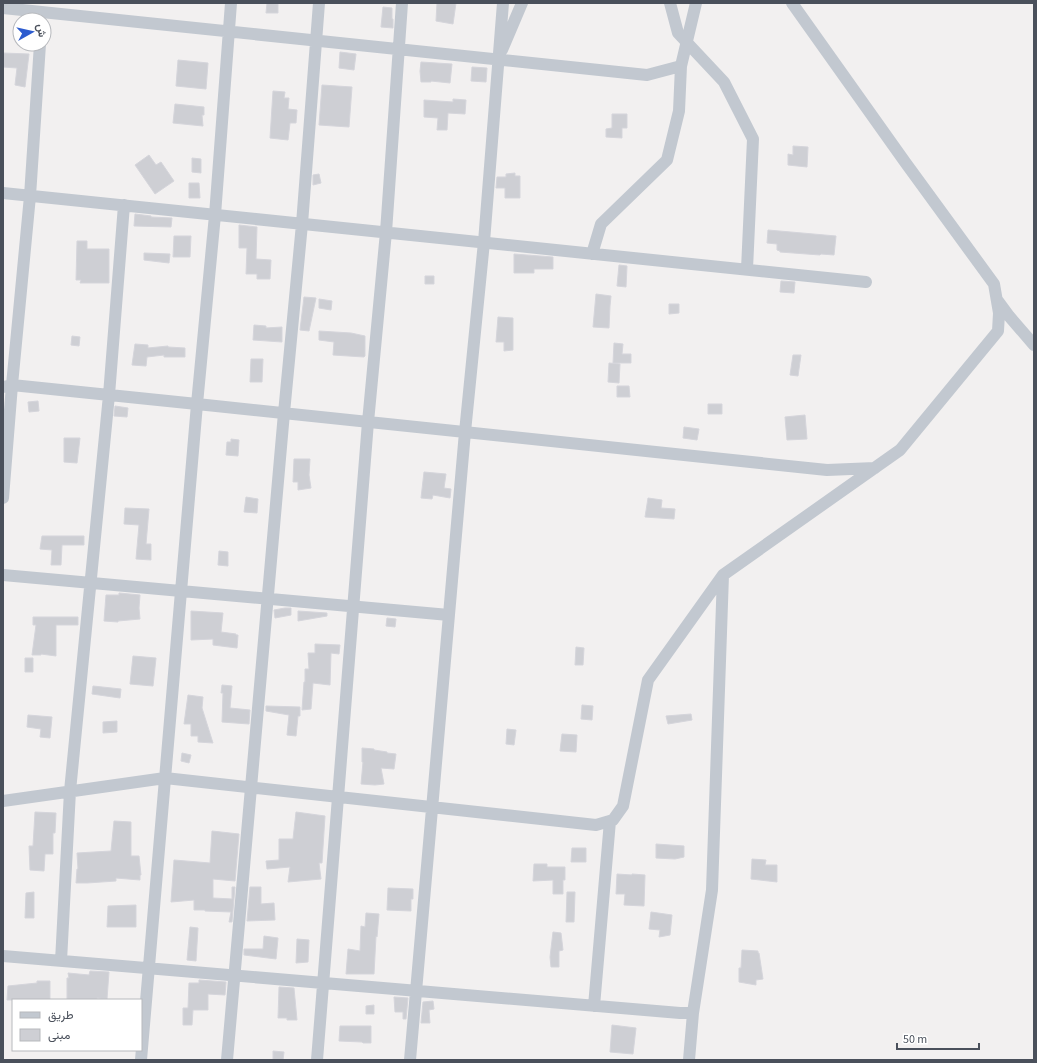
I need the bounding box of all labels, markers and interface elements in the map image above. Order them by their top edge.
north arrow [12,12,52,52]
text: ش [33,23,50,38]
legend [12,999,142,1051]
text: طريق [48,1007,74,1024]
scale bar [897,1025,979,1051]
text: مبنى [48,1027,70,1044]
text: 50 m [903,1031,927,1048]

